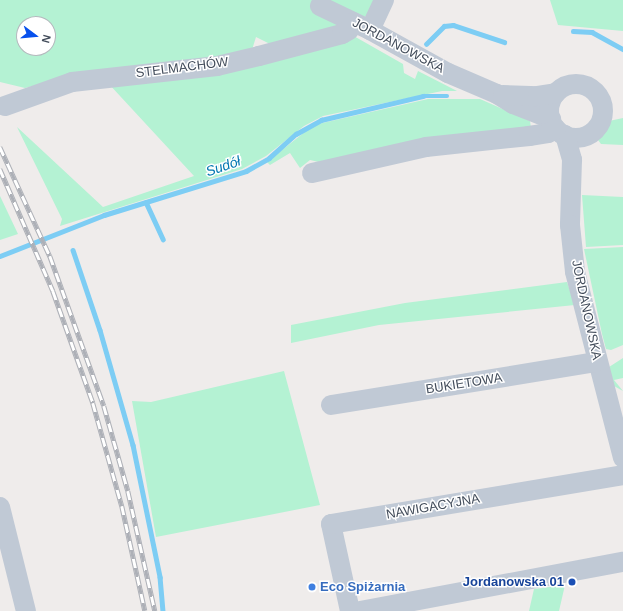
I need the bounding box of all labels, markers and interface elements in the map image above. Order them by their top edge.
street label: JORDANOWSKA [349,15,447,77]
north arrow [16,16,56,56]
text: N [40,34,53,45]
street label: STELMACHÓW [135,55,229,81]
water label: Sudół [203,152,243,180]
street label: JORDANOWSKA [568,259,604,361]
street label: BUKIETOWA [425,370,503,398]
street label: NAWIGACYJNA [385,491,481,523]
place label: Jordanowska 01 [463,574,564,590]
marker: Jordanowska 01 [567,577,577,587]
place label: Eco Spiżarnia [320,579,405,595]
marker: Eco Spiżarnia [307,582,317,592]

